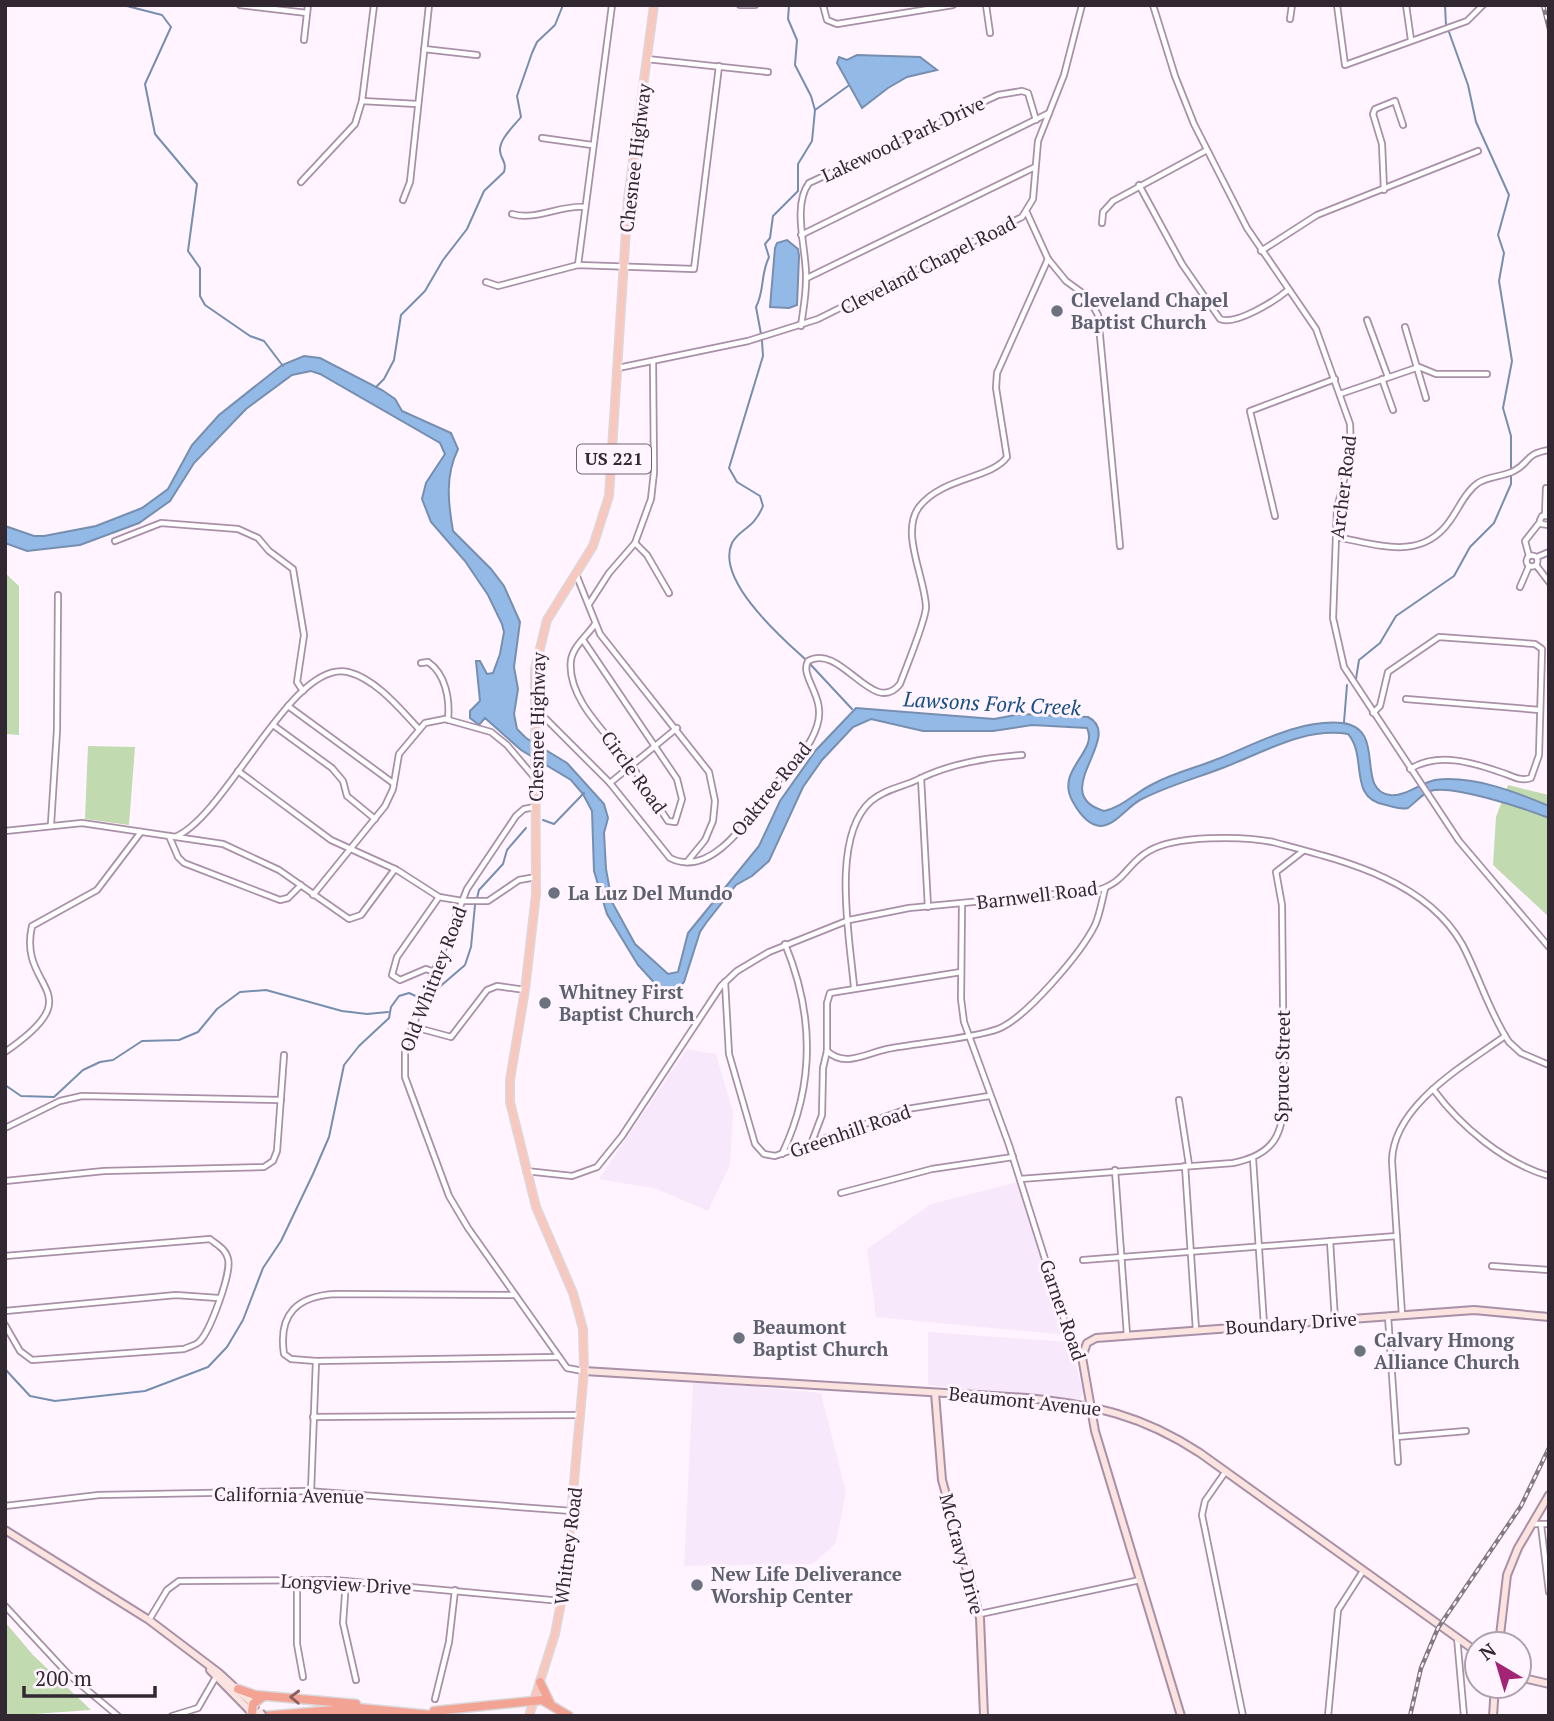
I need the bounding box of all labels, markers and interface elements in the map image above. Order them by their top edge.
street label: Chesnee Highway [613,82,656,234]
street label: Lakewood Park Drive [817,90,988,187]
street label: Cleveland Chapel Road [836,209,1020,320]
place label: Cleveland Chapel Baptist Church [1071,287,1229,334]
marker: Cleveland Chapel Baptist Church [1049,303,1065,319]
street label: Archer Road [1324,433,1361,540]
road number: US 221 [577,444,651,474]
street label: Chesnee Highway [523,651,550,802]
water label: Lawsons Fork Creek [902,684,1082,722]
street label: Circle Road [596,725,673,818]
street label: Oaktree Road [725,736,816,841]
street label: Barnwell Road [975,875,1099,914]
place label: La Luz Del Mundo [568,880,733,905]
marker: La Luz Del Mundo [546,885,562,901]
street label: Old Whitney Road [393,902,472,1055]
place label: Whitney First Baptist Church [559,979,694,1026]
marker: Whitney First Baptist Church [537,995,553,1011]
street label: Spruce Street [1268,1010,1295,1122]
street label: Greenhill Road [786,1098,914,1163]
street label: Garner Road [1035,1256,1093,1364]
street label: Boundary Drive [1224,1305,1358,1340]
place label: Beaumont Baptist Church [753,1314,888,1361]
place label: Calvary Hmong Alliance Church [1374,1327,1520,1374]
marker: Beaumont Baptist Church [731,1330,747,1346]
marker: Calvary Hmong Alliance Church [1352,1343,1368,1359]
street label: Beaumont Avenue [947,1380,1103,1421]
street label: California Avenue [214,1481,364,1508]
street label: Whitney Road [548,1485,587,1606]
street label: McCravy Drive [934,1491,991,1617]
place label: New Life Deliverance Worship Center [711,1561,902,1608]
street label: Longview Drive [280,1568,412,1599]
marker: New Life Deliverance Worship Center [689,1577,705,1593]
north arrow [1463,1630,1533,1700]
text: N [1474,1637,1501,1665]
scale bar [24,1654,156,1698]
text: 200 m [35,1664,92,1692]
one-way arrow [289,1690,300,1705]

